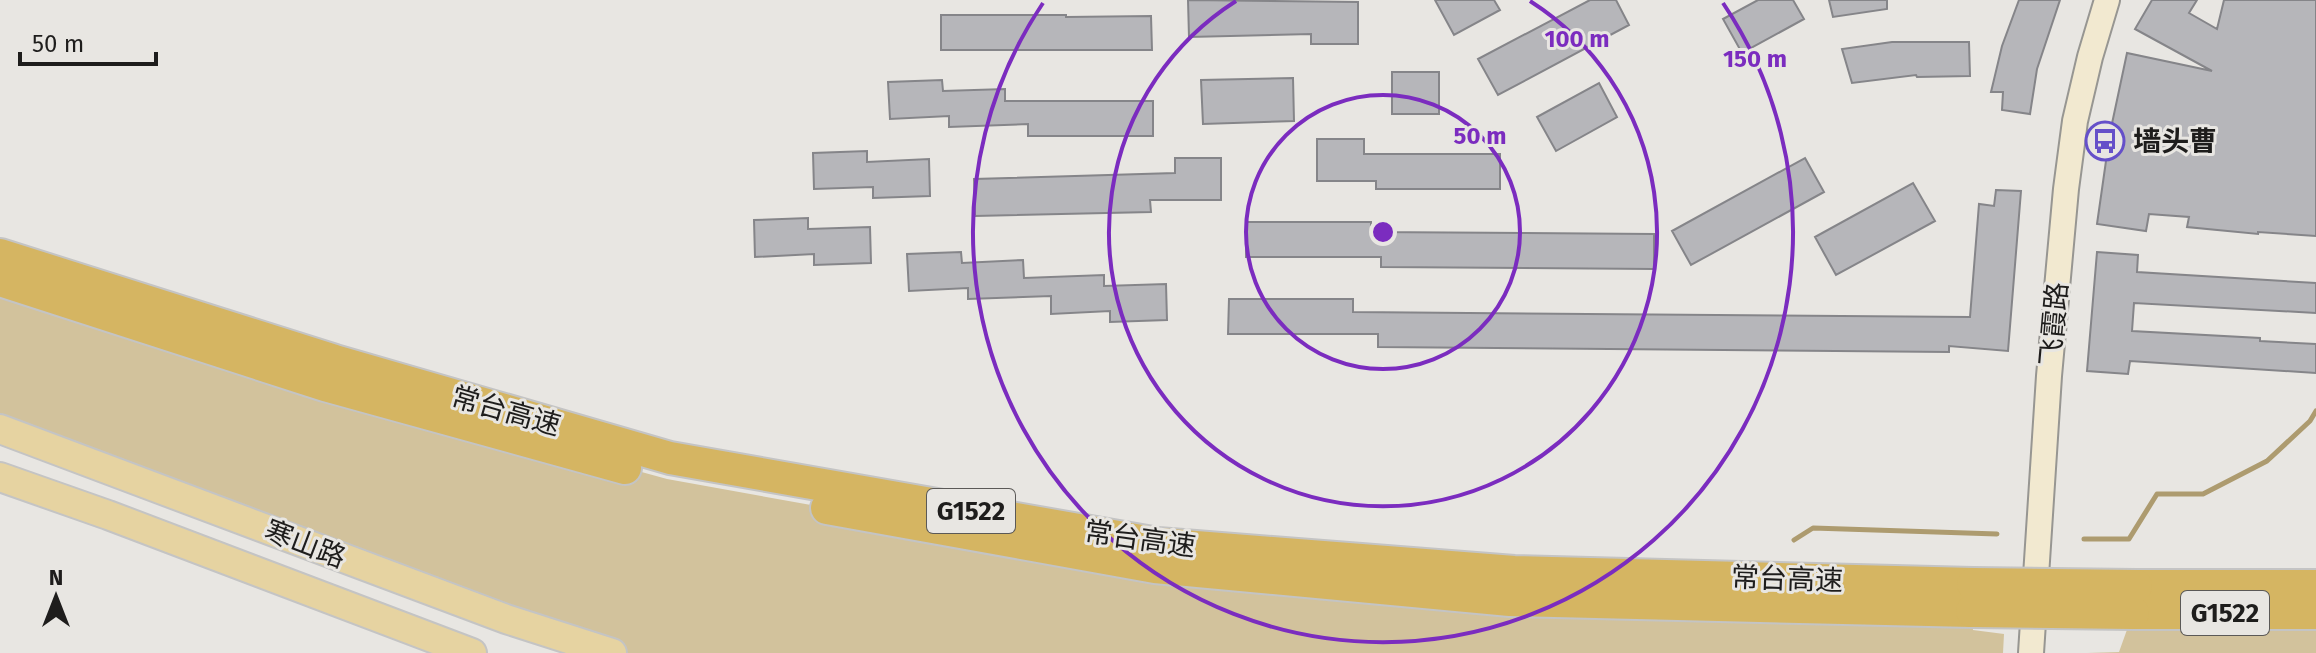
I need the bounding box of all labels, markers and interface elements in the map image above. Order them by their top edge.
scale bar [20,16,156,66]
text: 100 m [1544,25,1610,53]
text: 50 m [32,30,84,58]
text: 150 m [1723,45,1787,73]
bus stop icon: 墙头曹 [2084,120,2126,162]
text: 50 m [1454,122,1506,150]
place label: 墙头曹 [2133,125,2217,158]
centre of rings [1369,218,1397,246]
street label: 飞霞路 [2034,281,2074,367]
street label: 常台高速 [448,380,564,442]
road number: G1522 [927,489,1015,533]
street label: 寒山路 [260,514,350,574]
street label: 常台高速 [1082,515,1198,563]
north arrow [16,557,96,637]
street label: 常台高速 [1730,561,1844,597]
text: N [49,564,63,591]
road number: G1522 [2181,591,2269,635]

